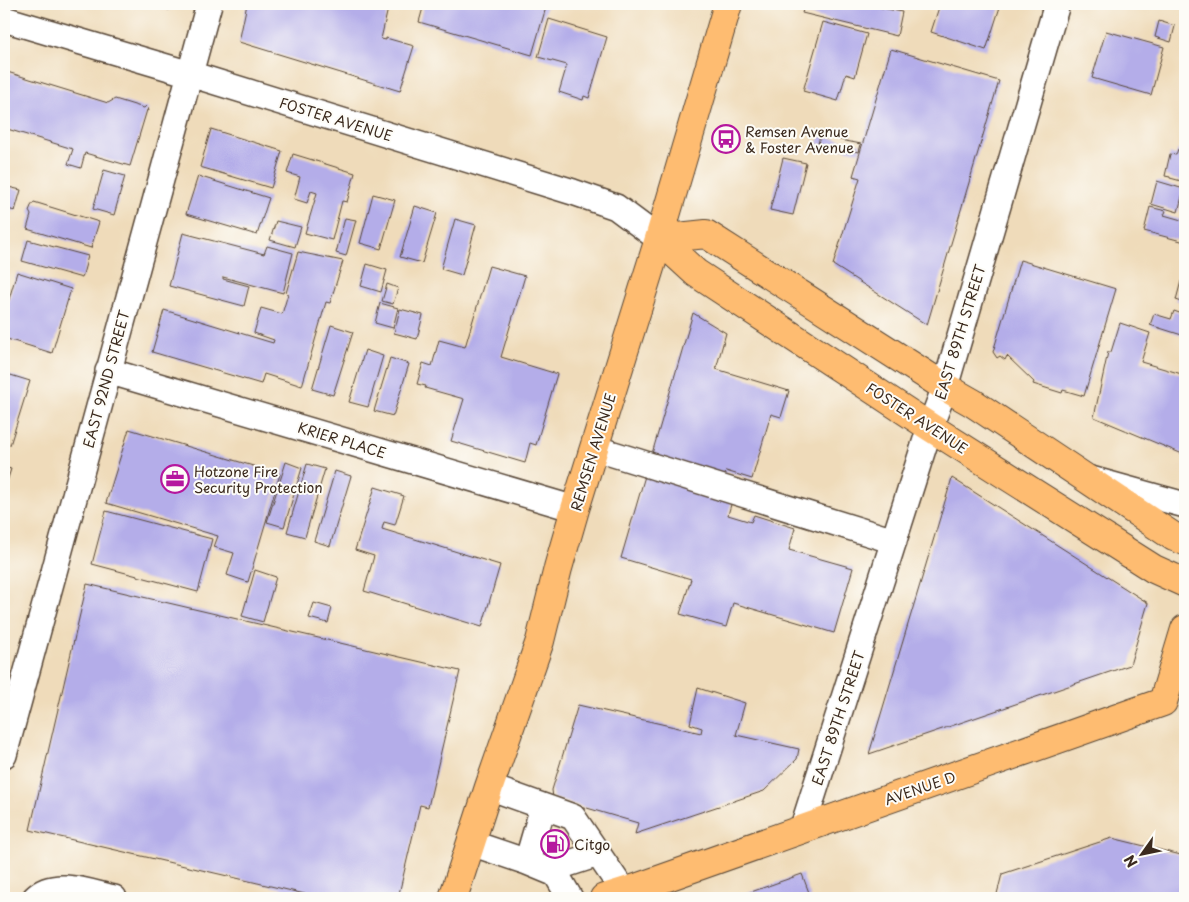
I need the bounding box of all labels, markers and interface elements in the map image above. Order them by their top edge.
street label: FOSTER AVENUE [277,92,395,146]
place label: Remsen Avenue & Foster Avenue [745,121,854,158]
bus stop icon: Remsen Avenue & Foster Avenue [711,124,741,154]
street label: EAST 89TH STREET [929,261,991,402]
street label: EAST 92ND STREET [77,307,135,450]
street label: FOSTER AVENUE [862,377,972,459]
street label: REMSEN AVENUE [565,390,621,514]
street label: KRIER PLACE [295,417,389,463]
place label: Hotzone Fire Security Protection [194,461,323,498]
office icon: Hotzone Fire Security Protection [160,464,190,494]
street label: EAST 89TH STREET [806,648,870,788]
street label: AVENUE D [881,766,959,810]
fuel station icon: Citgo [540,829,570,859]
north arrow [1116,830,1166,880]
place label: Citgo [574,834,610,855]
text: N [1119,851,1143,872]

